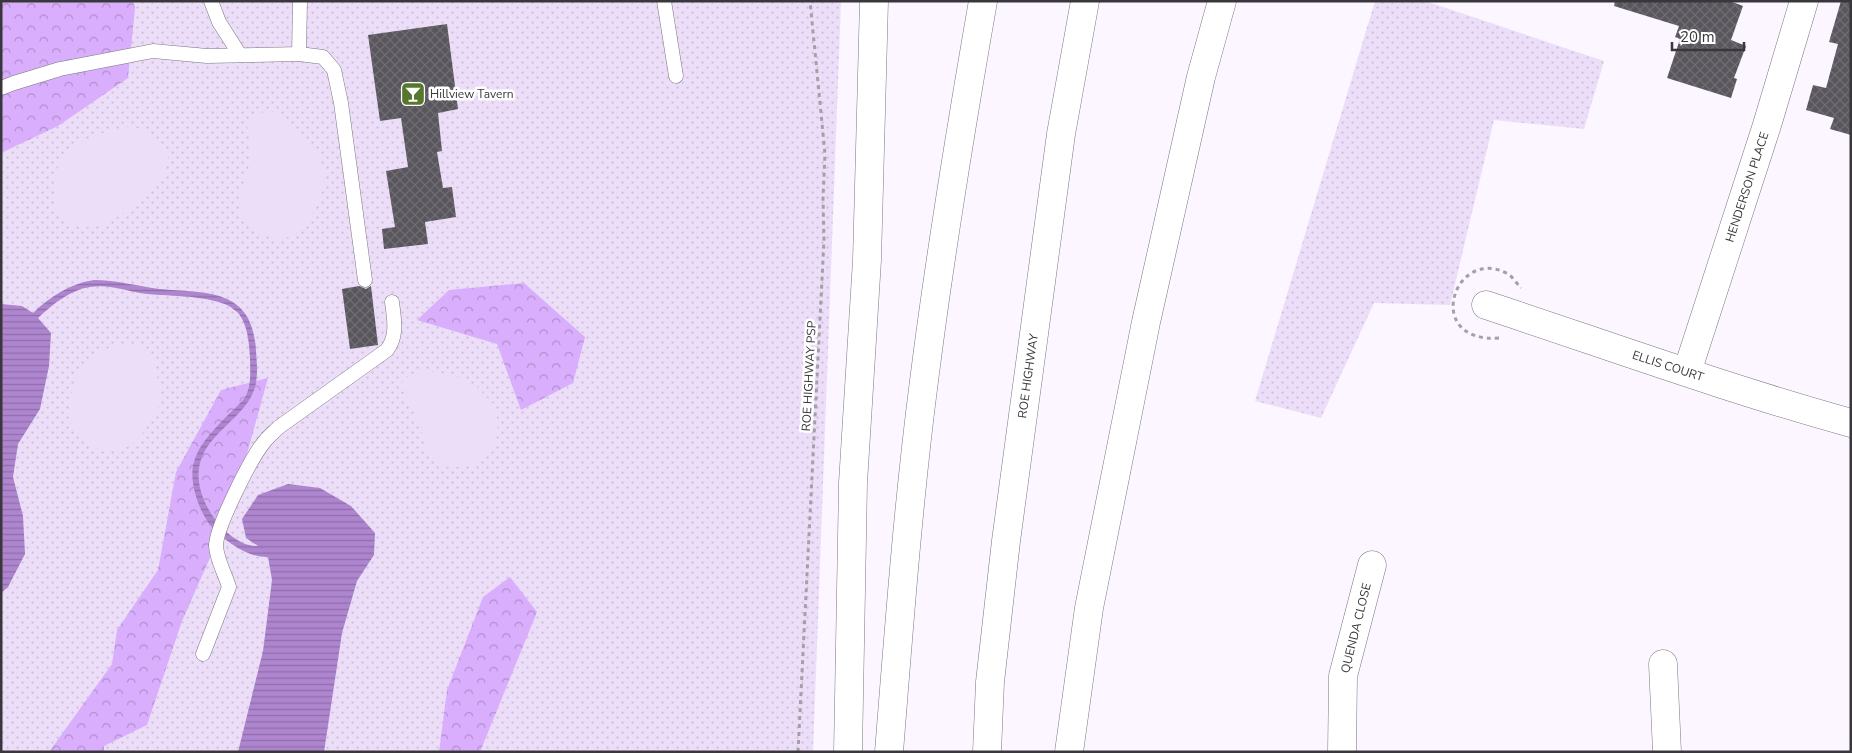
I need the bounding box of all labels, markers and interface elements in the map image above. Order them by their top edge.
scale bar [1672,20,1744,52]
text: 20 m [1680,27,1715,47]
bar icon: Hillview Tavern [400,81,426,107]
place label: Hillview Tavern [430,86,514,102]
street label: HENDERSON PLACE [1722,130,1772,244]
street label: ROE HIGHWAY PSP [798,320,820,432]
street label: ROE HIGHWAY [1014,332,1042,419]
street label: ELLIS COURT [1630,347,1707,385]
street label: QUENDA CLOSE [1337,581,1375,675]

